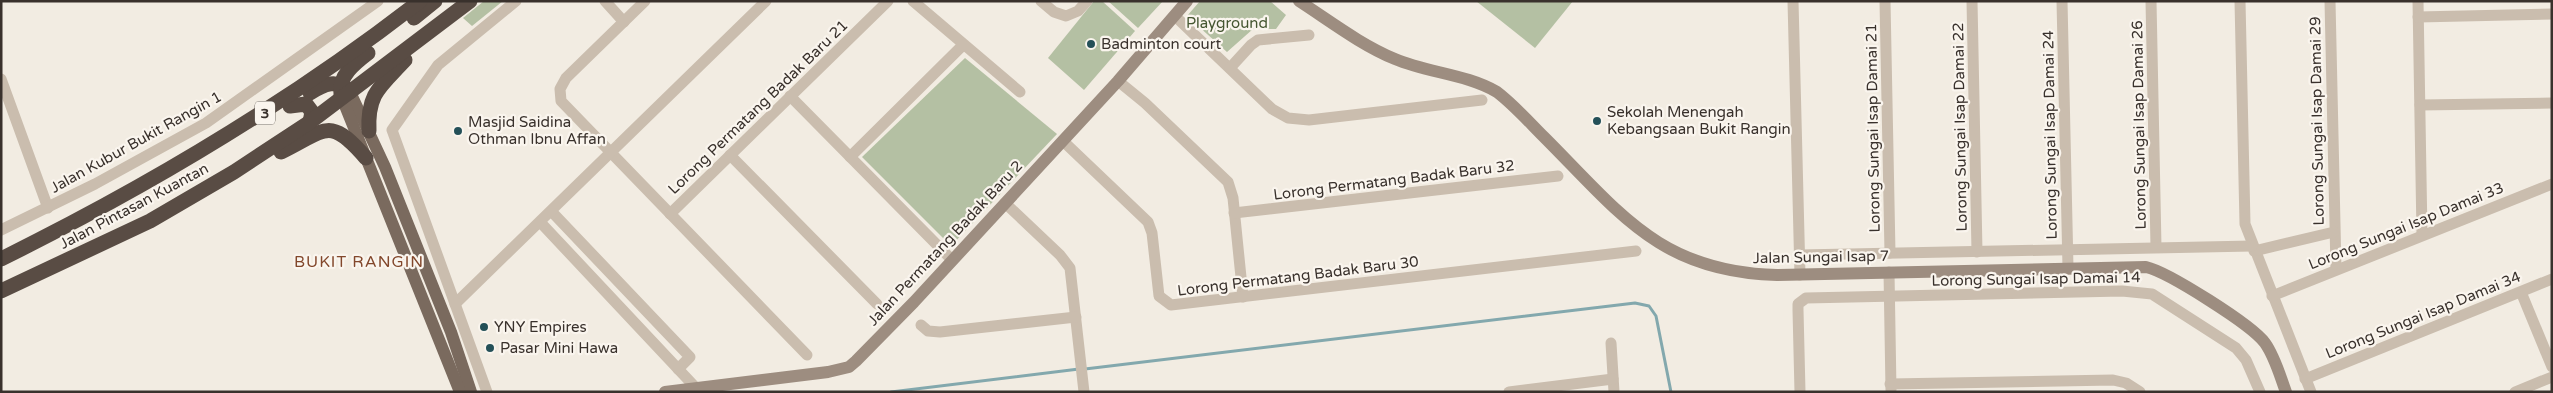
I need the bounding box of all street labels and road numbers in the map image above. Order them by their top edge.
street label: Lorong Permatang Badak Baru 21 [664,16,852,198]
street label: Lorong Sungai Isap Damai 29 [2306,16,2328,226]
street label: Lorong Sungai Isap Damai 26 [2128,20,2150,230]
street label: Lorong Sungai Isap Damai 22 [1949,22,1971,232]
street label: Lorong Sungai Isap Damai 21 [1862,23,1884,233]
street label: Lorong Sungai Isap Damai 24 [2039,30,2061,240]
street label: Jalan Kubur Bukit Rangin 1 [47,87,225,197]
road number: 3 [255,102,275,125]
street label: Lorong Permatang Badak Baru 32 [1272,156,1516,204]
street label: Jalan Permatang Badak Baru 2 [864,157,1026,329]
street label: Jalan Pintasan Kuantan [57,159,211,253]
street label: Lorong Sungai Isap Damai 33 [2306,178,2506,274]
street label: Jalan Sungai Isap 7 [1753,247,1889,267]
street label: Lorong Permatang Badak Baru 30 [1176,252,1420,300]
street label: Lorong Sungai Isap Damai 34 [2323,267,2523,363]
street label: Lorong Sungai Isap Damai 14 [1931,268,2141,290]

